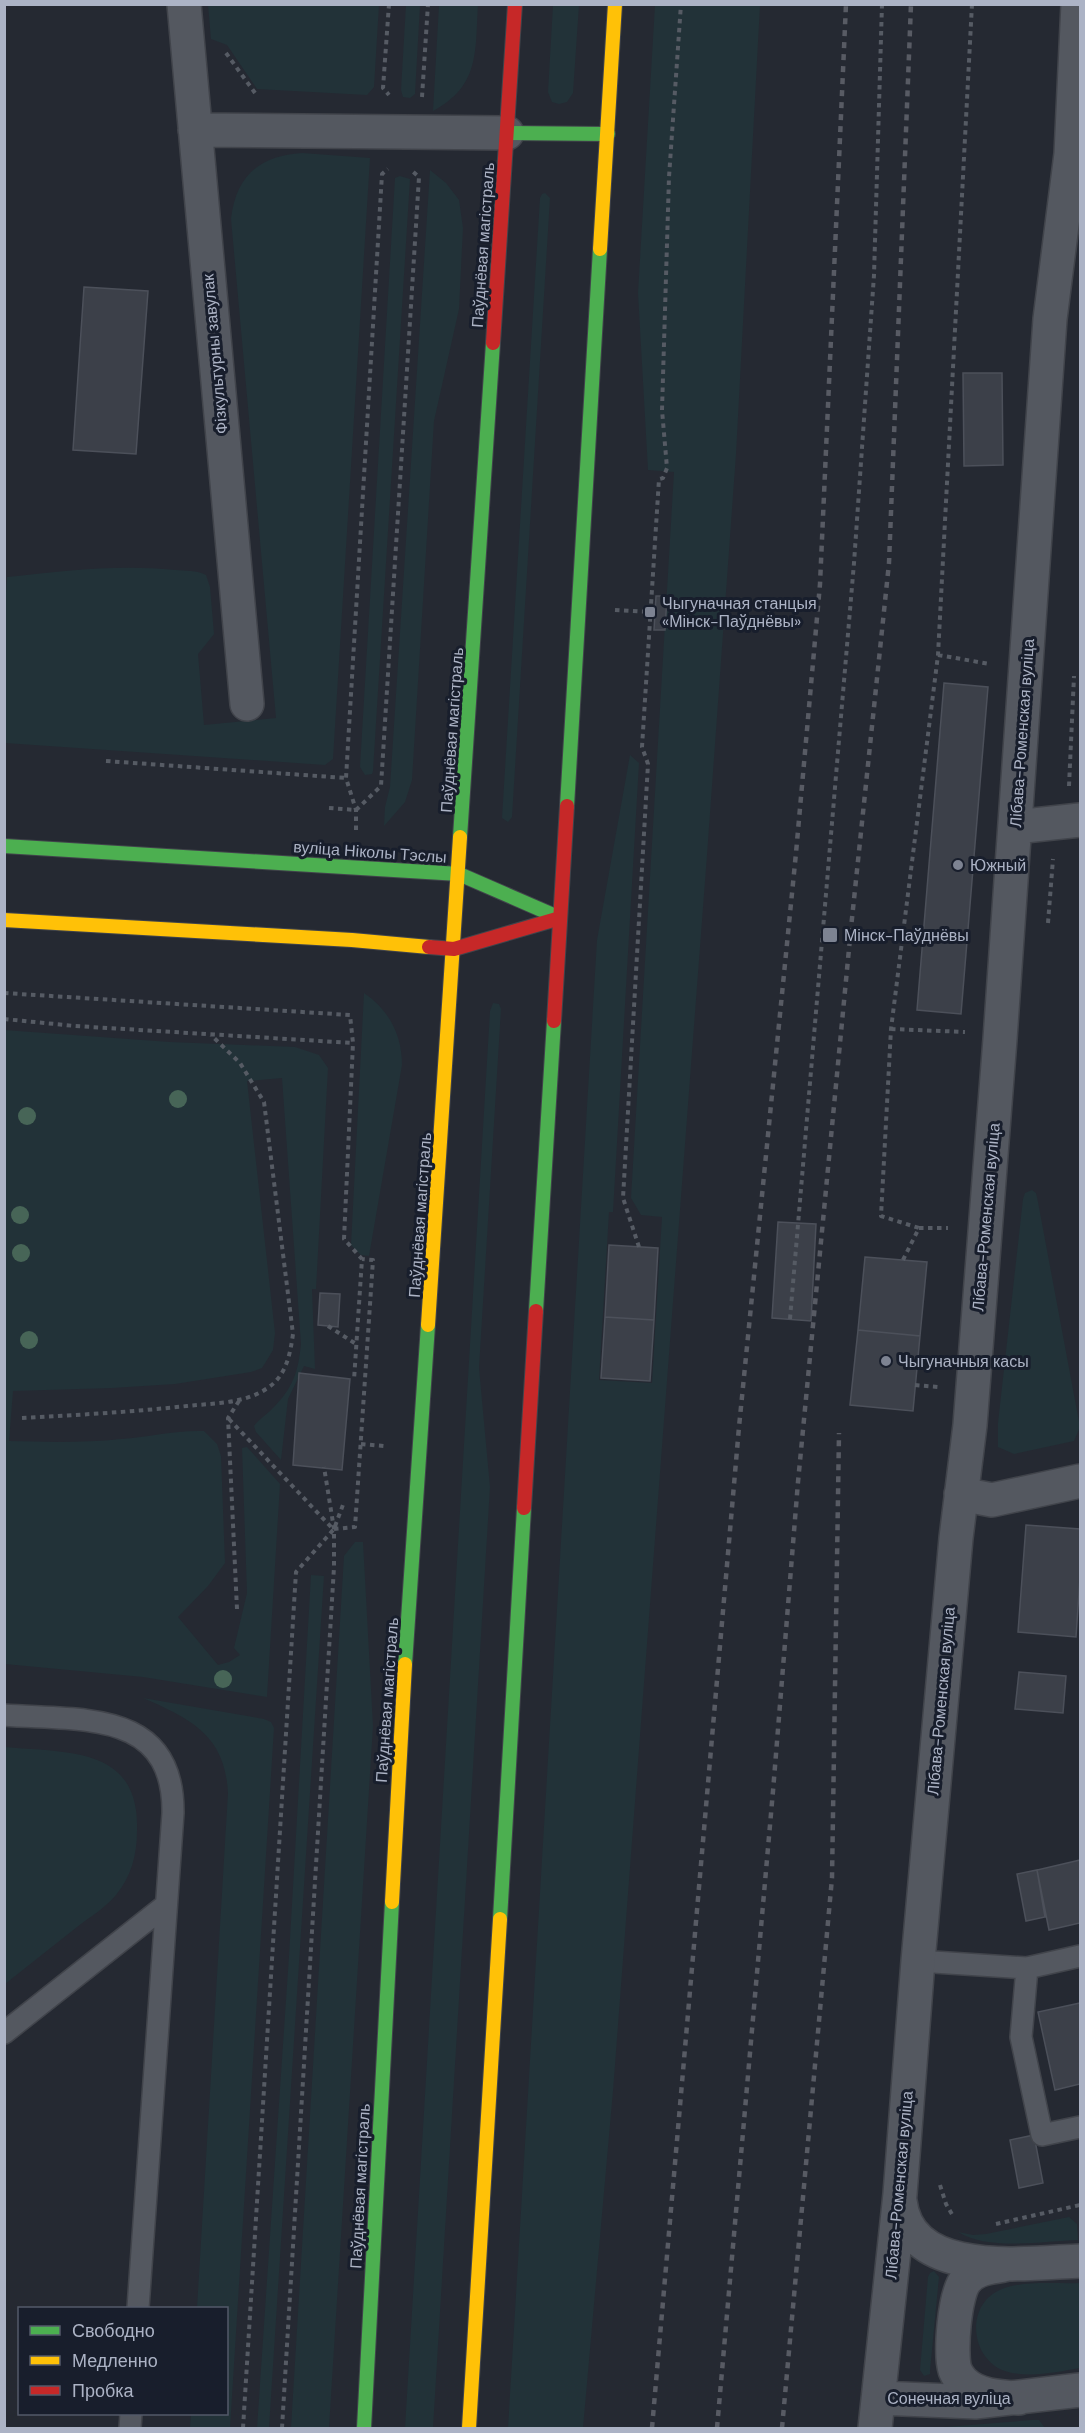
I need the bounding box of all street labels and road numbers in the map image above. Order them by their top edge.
street label: Паўднёвая магістраль [467,162,499,328]
street label: Фізкультурны завулак [197,272,232,435]
street label: Лібава-Роменская вуліца [1005,638,1039,828]
street label: Паўднёвая магістраль [436,647,468,813]
street label: вуліца Ніколы Тэслы [293,836,447,868]
street label: Лібава-Роменская вуліца [967,1122,1005,1312]
street label: Паўднёвая магістраль [404,1132,436,1298]
street label: Лібава-Роменская вуліца [922,1606,960,1796]
street label: Паўднёвая магістраль [371,1617,403,1783]
street label: Лібава-Роменская вуліца [880,2090,918,2280]
street label: Паўднёвая магістраль [345,2103,375,2269]
street label: Сонечная вуліца [887,2388,1011,2409]

